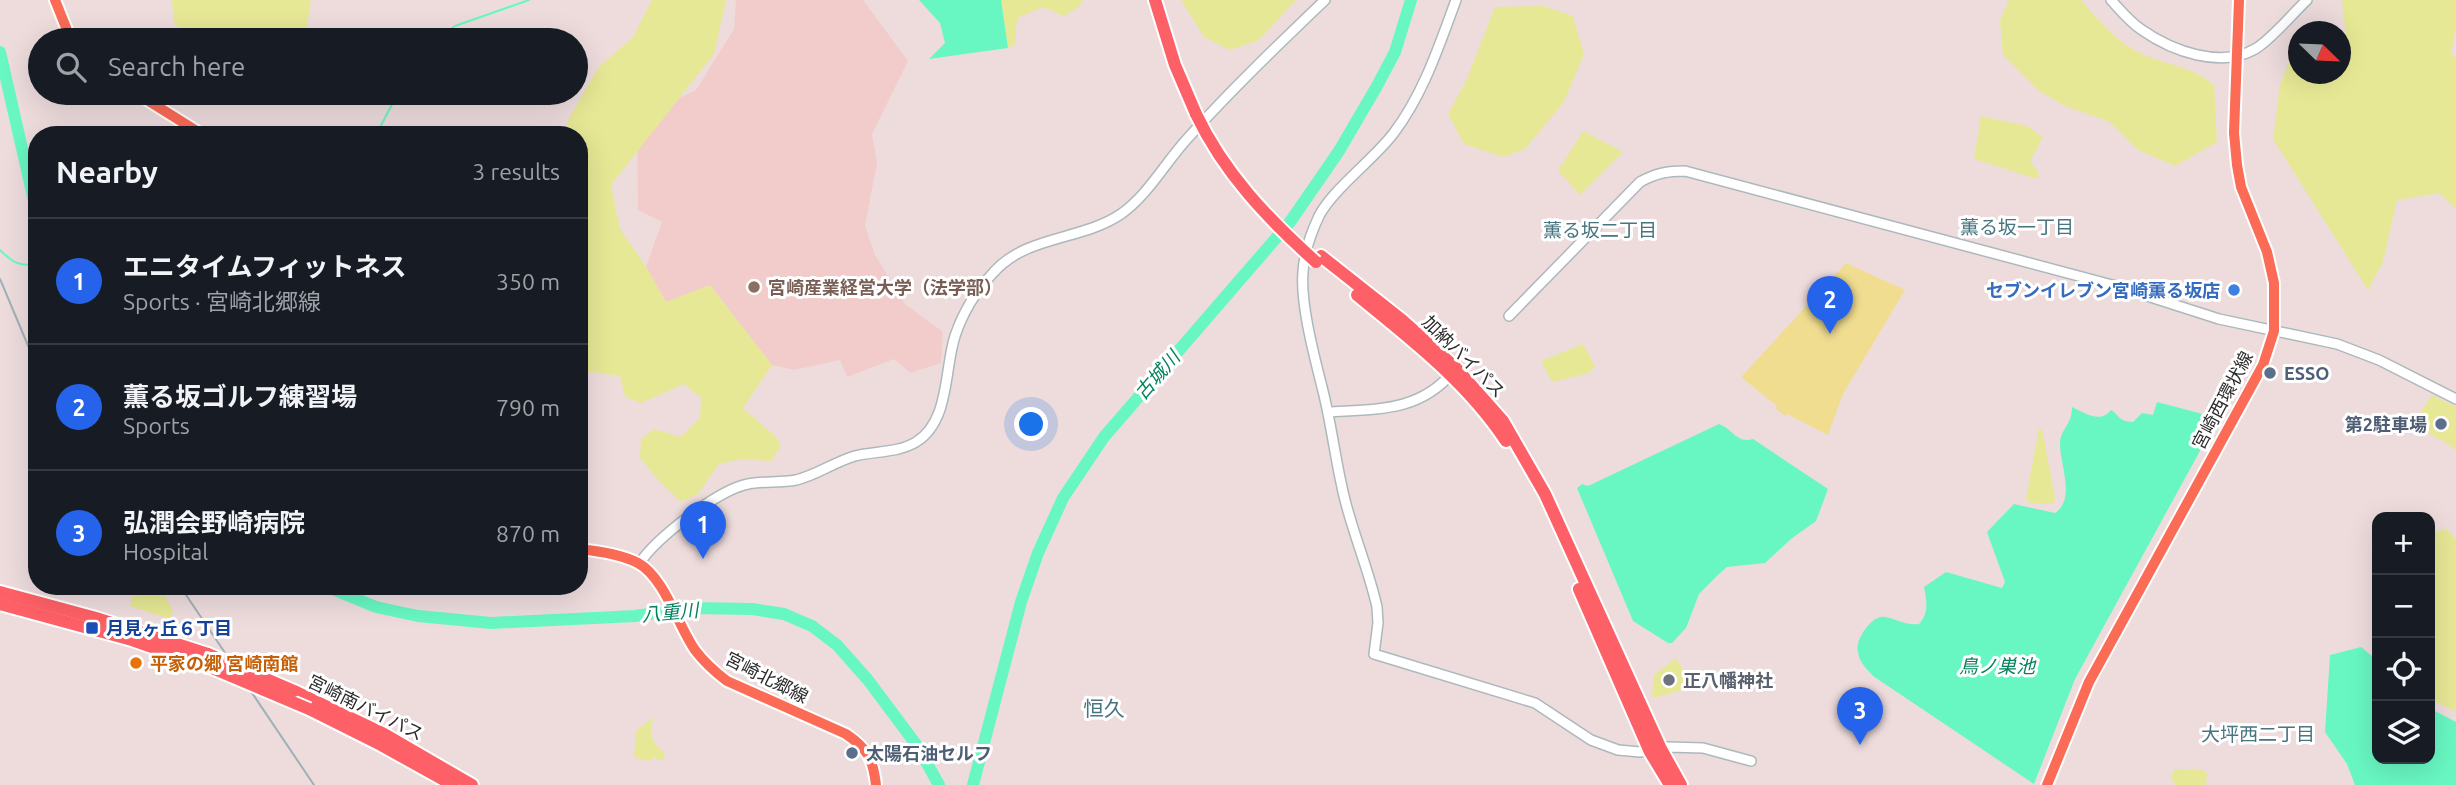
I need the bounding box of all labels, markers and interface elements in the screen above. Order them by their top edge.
north arrow [2288,21,2351,84]
search box [28,28,588,105]
icon: search [52,48,90,86]
text: Search here [108,52,245,81]
text: Nearby [56,155,158,189]
text: 3 results [472,159,560,184]
district label: 薫る坂一丁目 [1960,216,2074,238]
district label: 薫る坂二丁目 [1543,219,1657,241]
text: エニタイムフィットネス [123,252,406,281]
text: 1 [73,269,85,294]
text: 350 m [496,269,560,294]
pin: 2 [1807,276,1853,334]
place label: 宮崎産業経営大学（法学部） [768,277,1002,297]
marker: 宮崎産業経営大学（法学部） [746,279,762,295]
place label: セブンイレブン宮崎薫る坂店 [1986,280,2220,300]
marker: セブンイレブン宮崎薫る坂店 [2226,282,2242,298]
text: Sports · 宮崎北郷線 [123,289,321,314]
street label: 加納バイパス [1419,311,1509,401]
water label: 古城川 [1130,345,1185,404]
street label: 宮崎西環状線 [2188,348,2256,452]
place label: ESSO [2284,363,2329,383]
marker: ESSO [2262,365,2278,381]
text: 薫る坂ゴルフ練習場 [123,382,357,411]
text: 2 [73,395,85,420]
text: 790 m [496,395,560,420]
your location [1014,407,1048,441]
text: Sports [123,413,190,438]
place label: 第2駐車場 [2345,414,2427,434]
marker: 第2駐車場 [2433,416,2449,432]
pin: 1 [680,501,726,559]
text: 弘潤会野崎病院 [123,508,305,537]
map controls [2372,512,2435,764]
button: + [2372,512,2435,575]
text: 3 [73,521,85,546]
text: 870 m [496,521,560,546]
text: Hospital [123,539,208,564]
button: − [2372,575,2435,638]
water label: 八重川 [641,598,701,625]
place label: 月見ヶ丘６丁目 [106,618,232,638]
marker: 月見ヶ丘６丁目 [84,620,100,636]
button: locate [2372,638,2435,701]
street label: 宮崎北郷線 [722,648,812,706]
place label: 平家の郷 宮崎南館 [150,653,298,673]
marker: 平家の郷 宮崎南館 [128,655,144,671]
water label: 鳥ノ巣池 [1959,655,2037,677]
street label: 宮崎南バイパス [305,670,427,744]
place label: 正八幡神社 [1683,670,1773,690]
marker: 正八幡神社 [1661,672,1677,688]
pin: 3 [1837,687,1883,745]
district label: 恒久 [1083,696,1125,720]
button: layers [2372,701,2435,764]
district label: 大坪西二丁目 [2201,723,2315,745]
place label: 太陽石油セルフ [866,743,992,763]
marker: 太陽石油セルフ [844,745,860,761]

